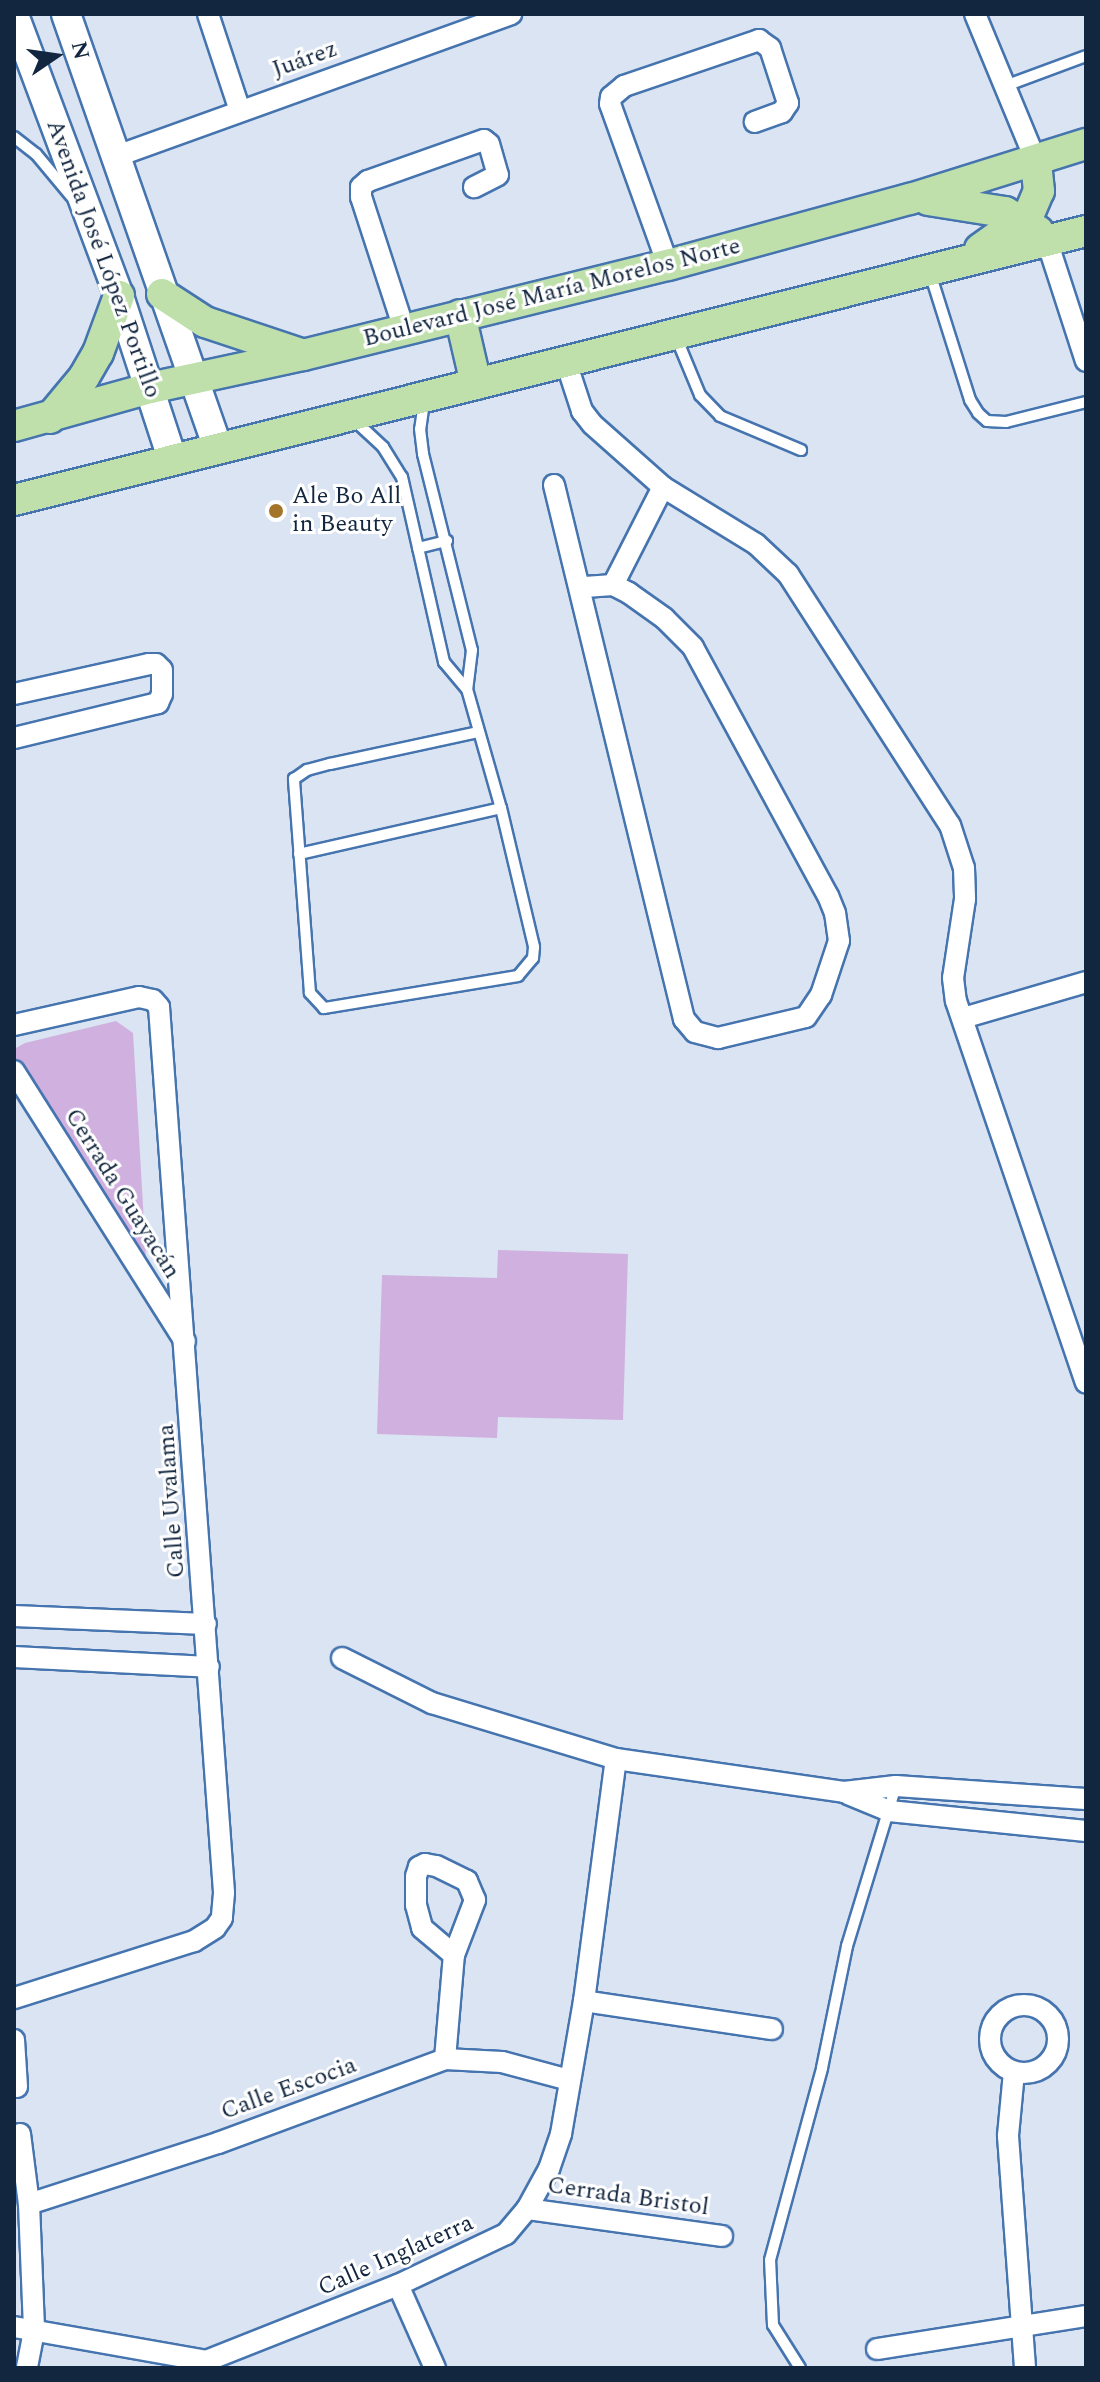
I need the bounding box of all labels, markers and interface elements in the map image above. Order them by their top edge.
north arrow [16,16,96,96]
street label: Juárez [269,35,341,85]
text: N [62,38,98,63]
street label: Avenida José López Portillo [39,116,167,402]
street label: Boulevard José María Morelos Norte [360,232,744,354]
place label: Ale Bo All in Beauty [292,483,401,539]
marker: Ale Bo All in Beauty [267,502,285,520]
street label: Cerrada Guayacán [58,1104,186,1284]
street label: Calle Uvalama [152,1423,192,1579]
street label: Calle Escocia [217,2051,361,2127]
street label: Cerrada Bristol [545,2171,711,2223]
street label: Calle Inglaterra [314,2209,478,2303]

